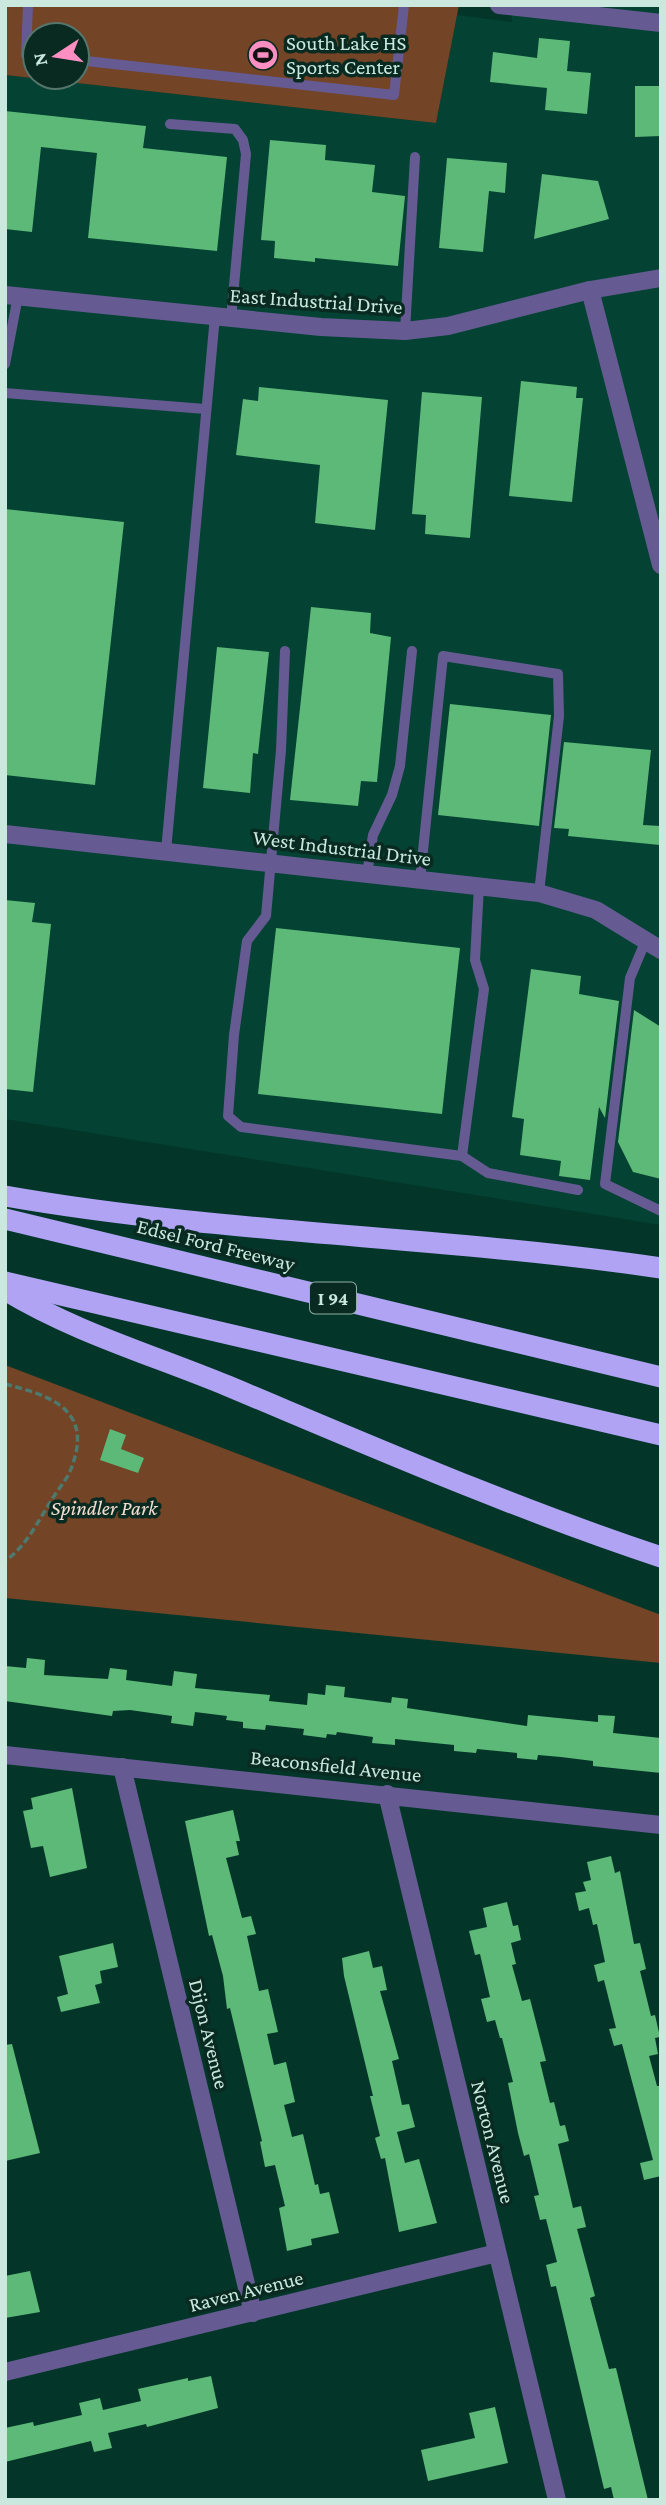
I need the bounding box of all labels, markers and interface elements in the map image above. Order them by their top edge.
north arrow [21,21,91,91]
place label: South Lake HS Sports Center [286,31,407,79]
sports icon: South Lake HS Sports Center [246,38,280,72]
text: N [28,51,51,68]
street label: East Industrial Drive [229,283,403,319]
street label: West Industrial Drive [251,825,433,871]
street label: Edsel Ford Freeway [135,1214,298,1276]
road number: I 94 [310,1282,356,1314]
park label: Spindler Park [51,1496,158,1520]
street label: Beaconsfield Avenue [249,1745,423,1787]
street label: Dijon Avenue [184,1977,234,2091]
street label: Norton Avenue [466,2078,520,2206]
street label: Raven Avenue [186,2265,306,2317]

